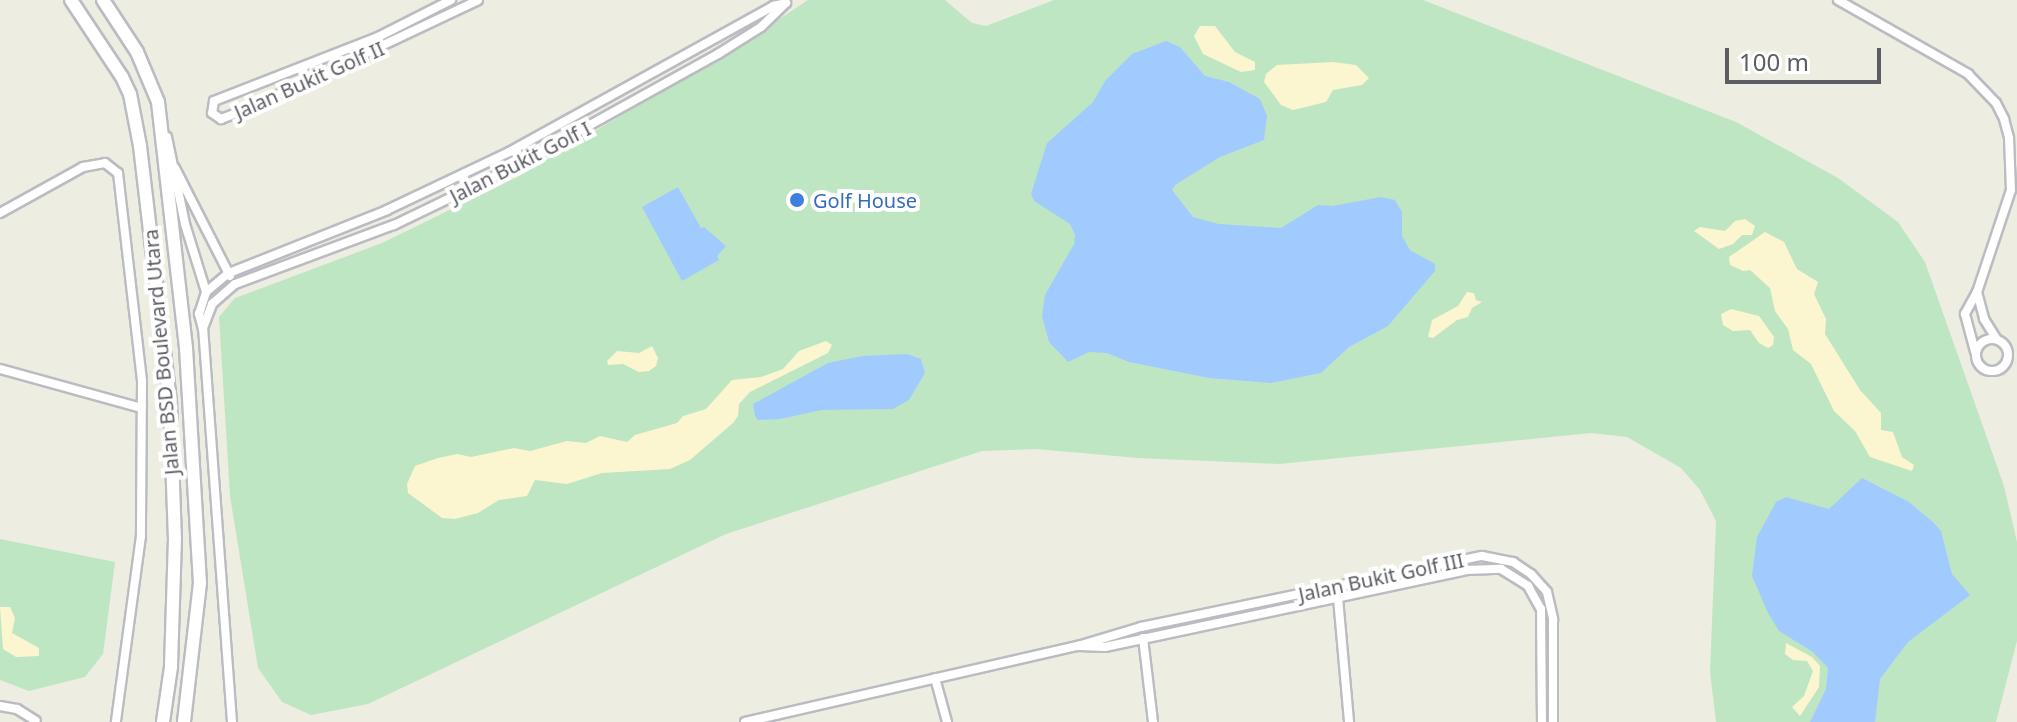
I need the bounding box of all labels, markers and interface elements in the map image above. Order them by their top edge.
scale bar [1729,32,1885,82]
street label: Jalan Bukit Golf II [230,36,388,124]
text: 100 m [1739,45,1809,78]
street label: Jalan Bukit Golf I [446,116,594,208]
place label: Golf House [813,188,917,212]
marker: Golf House [788,191,806,209]
street label: Jalan BSD Boulevard Utara [138,228,184,476]
street label: Jalan Bukit Golf III [1296,548,1466,606]

